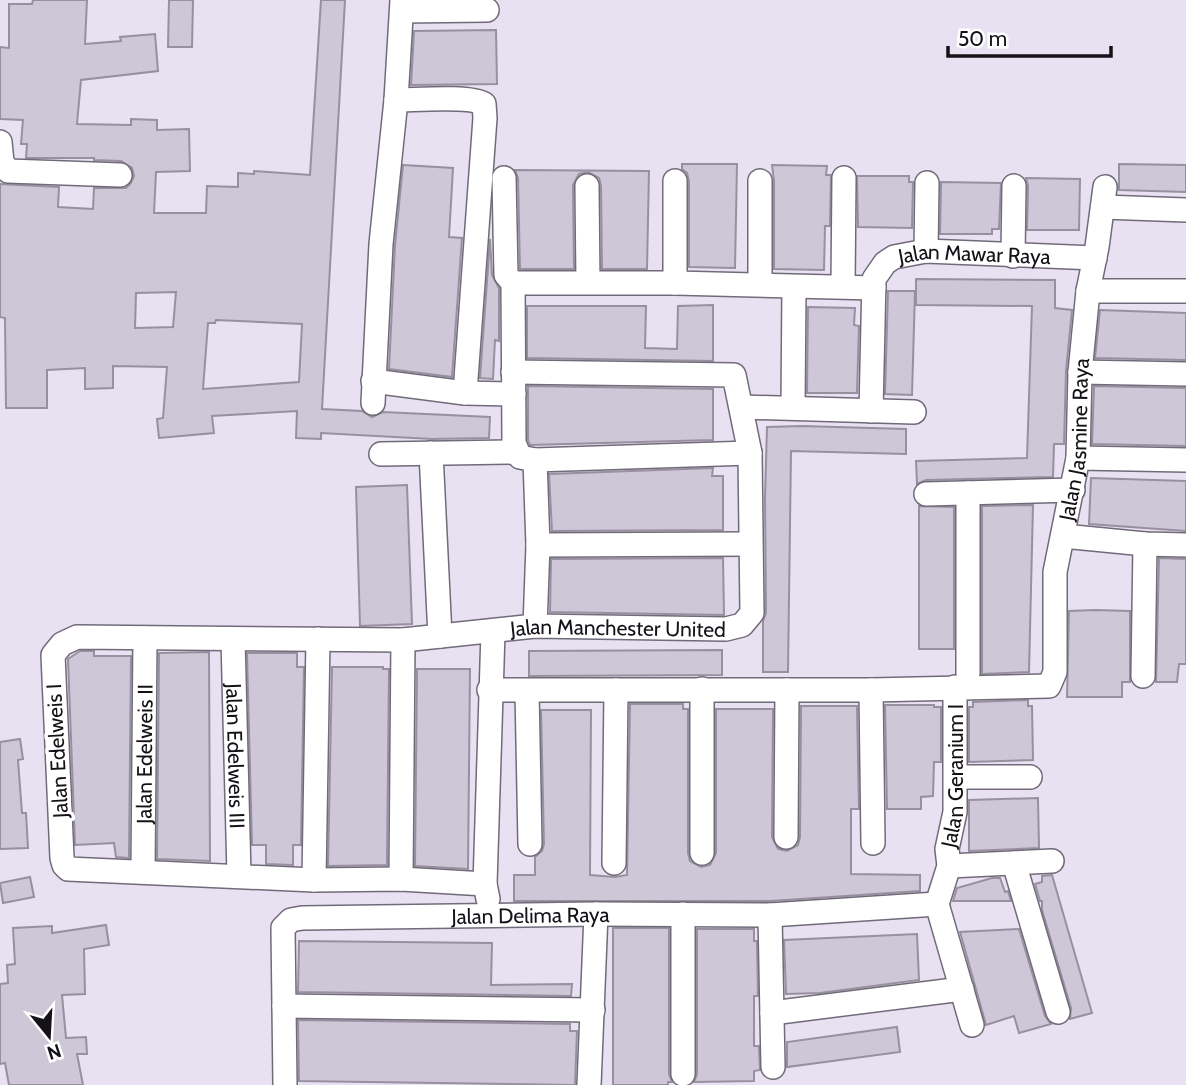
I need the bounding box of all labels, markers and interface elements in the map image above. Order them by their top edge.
scale bar [948,14,1111,58]
text: 50 m [958,26,1007,51]
street label: Jalan Mawar Raya [895,238,1051,269]
street label: Jalan Jasmine Raya [1053,357,1094,524]
street label: Jalan Manchester United [508,613,726,641]
street label: Jalan Edelweis III [222,682,250,829]
street label: Jalan Edelweis I [41,683,73,820]
street label: Jalan Edelweis II [131,684,157,825]
street label: Jalan Geranium I [935,704,968,851]
street label: Jalan Delima Raya [450,901,610,928]
north arrow [14,1001,84,1071]
text: N [44,1039,64,1065]

